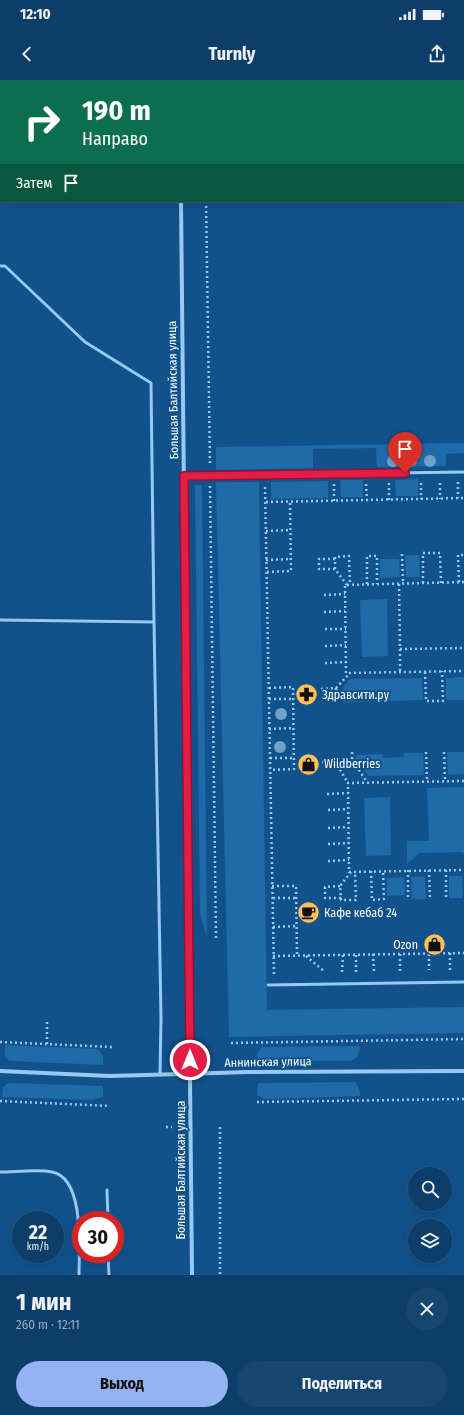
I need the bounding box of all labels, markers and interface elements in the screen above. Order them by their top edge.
text: 12:10 [20,5,51,23]
icon: back [16,43,38,65]
text: Turnly [209,43,255,65]
icon: share [426,43,448,65]
text: 190 m [82,94,151,127]
icon: right [16,96,68,148]
text: Направо [82,128,148,150]
icon: arrive [60,172,82,194]
text: Затем [16,174,52,192]
street label: Большая Балтийская улица [165,320,181,460]
pin [388,432,422,473]
icon: arrive [394,438,416,460]
pharmacy icon: Здравсити.ру [293,682,319,708]
place label: Здравсити.ру [322,688,390,702]
shop icon: Wildberries [296,751,322,777]
place label: Wildberries [324,757,380,771]
cafe icon: Кафе кебаб 24 [296,900,322,926]
place label: Кафе кебаб 24 [324,906,397,920]
shop icon: Ozon [421,932,447,958]
place label: Ozon [393,938,418,952]
position arrow [169,1039,211,1081]
street label: Аннинская улица [224,1054,312,1070]
street label: Большая Балтийская улица [174,1100,188,1239]
map controls [408,1167,452,1263]
button: search [408,1167,452,1211]
speed limit sign: 30 [72,1211,124,1263]
button: layers [408,1219,452,1263]
text: 22 [29,1220,47,1244]
text: km/h [27,1241,49,1253]
text: 1 мин [16,1288,71,1316]
button: close [406,1288,448,1330]
text: 260 m · 12:11 [16,1317,80,1332]
button: Выход [16,1361,228,1407]
button: Поделиться [236,1361,448,1407]

